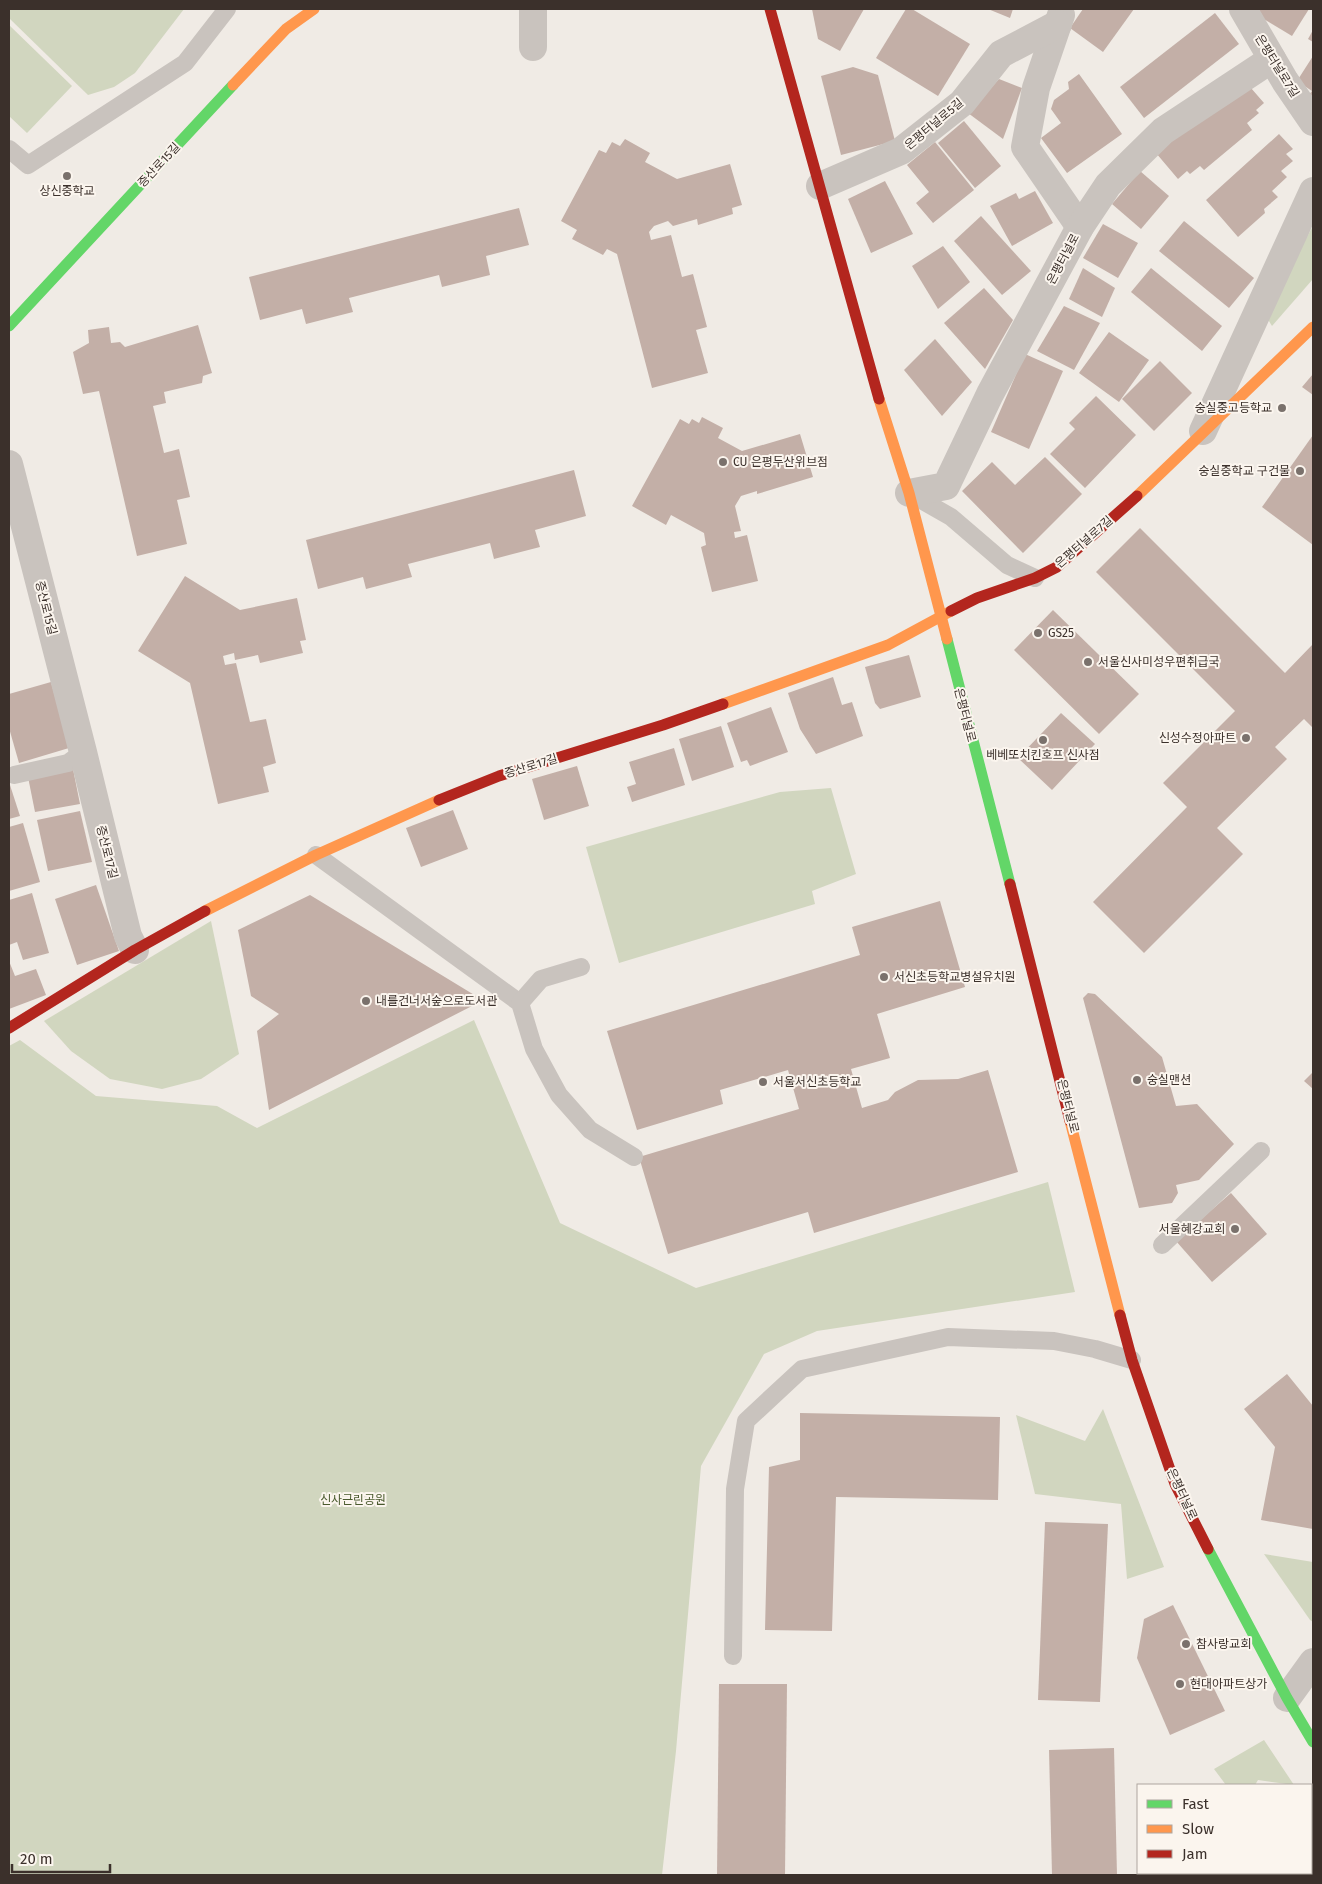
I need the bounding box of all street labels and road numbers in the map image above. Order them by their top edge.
street label: 은평터널로7길 [1252,32,1302,100]
street label: 은평터널로5길 [902,95,966,153]
street label: 증산로15길 [135,140,183,190]
street label: 은평터널로 [1044,231,1082,287]
street label: 은평터널로7길 [1052,513,1116,571]
street label: 증산로15길 [33,579,59,637]
street label: 은평터널로 [952,687,978,743]
street label: 증산로17길 [503,751,559,781]
street label: 증산로17길 [94,824,120,880]
street label: 은평터널로 [1055,1078,1081,1134]
street label: 은평터널로 [1164,1466,1200,1522]

